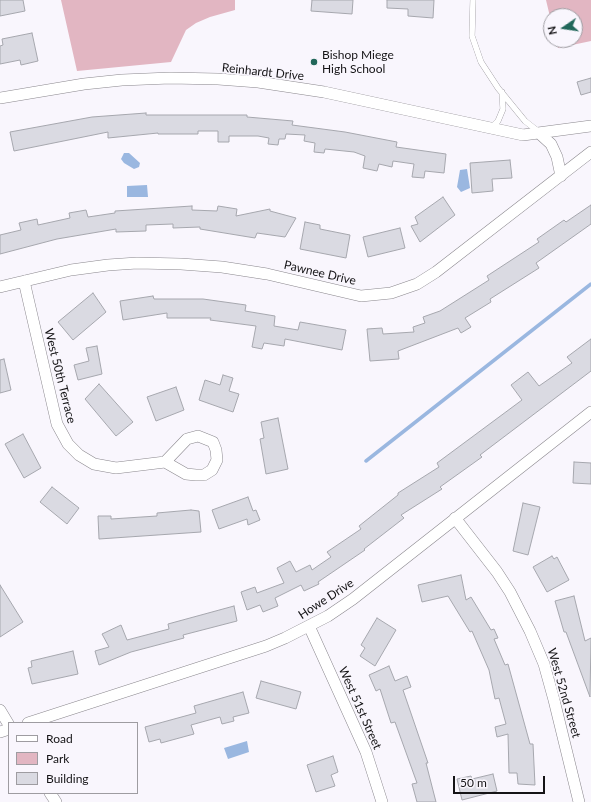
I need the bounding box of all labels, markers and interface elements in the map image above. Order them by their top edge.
north arrow [543,8,583,48]
text: N [545,25,559,36]
place label: Bishop Miege High School [322,48,394,76]
marker: Bishop Miege High School [309,57,319,67]
street label: Reinhardt Drive [221,61,305,83]
street label: Pawnee Drive [283,258,357,288]
street label: West 50th Terrace [41,327,79,425]
street label: Howe Drive [296,576,356,622]
street label: West 52nd Street [544,646,584,740]
street label: West 51st Street [335,665,385,751]
legend [8,722,138,794]
text: Road [46,731,73,746]
text: Park [46,751,69,766]
scale bar [455,768,547,794]
text: Building [46,771,89,786]
text: 50 m [460,775,487,790]

